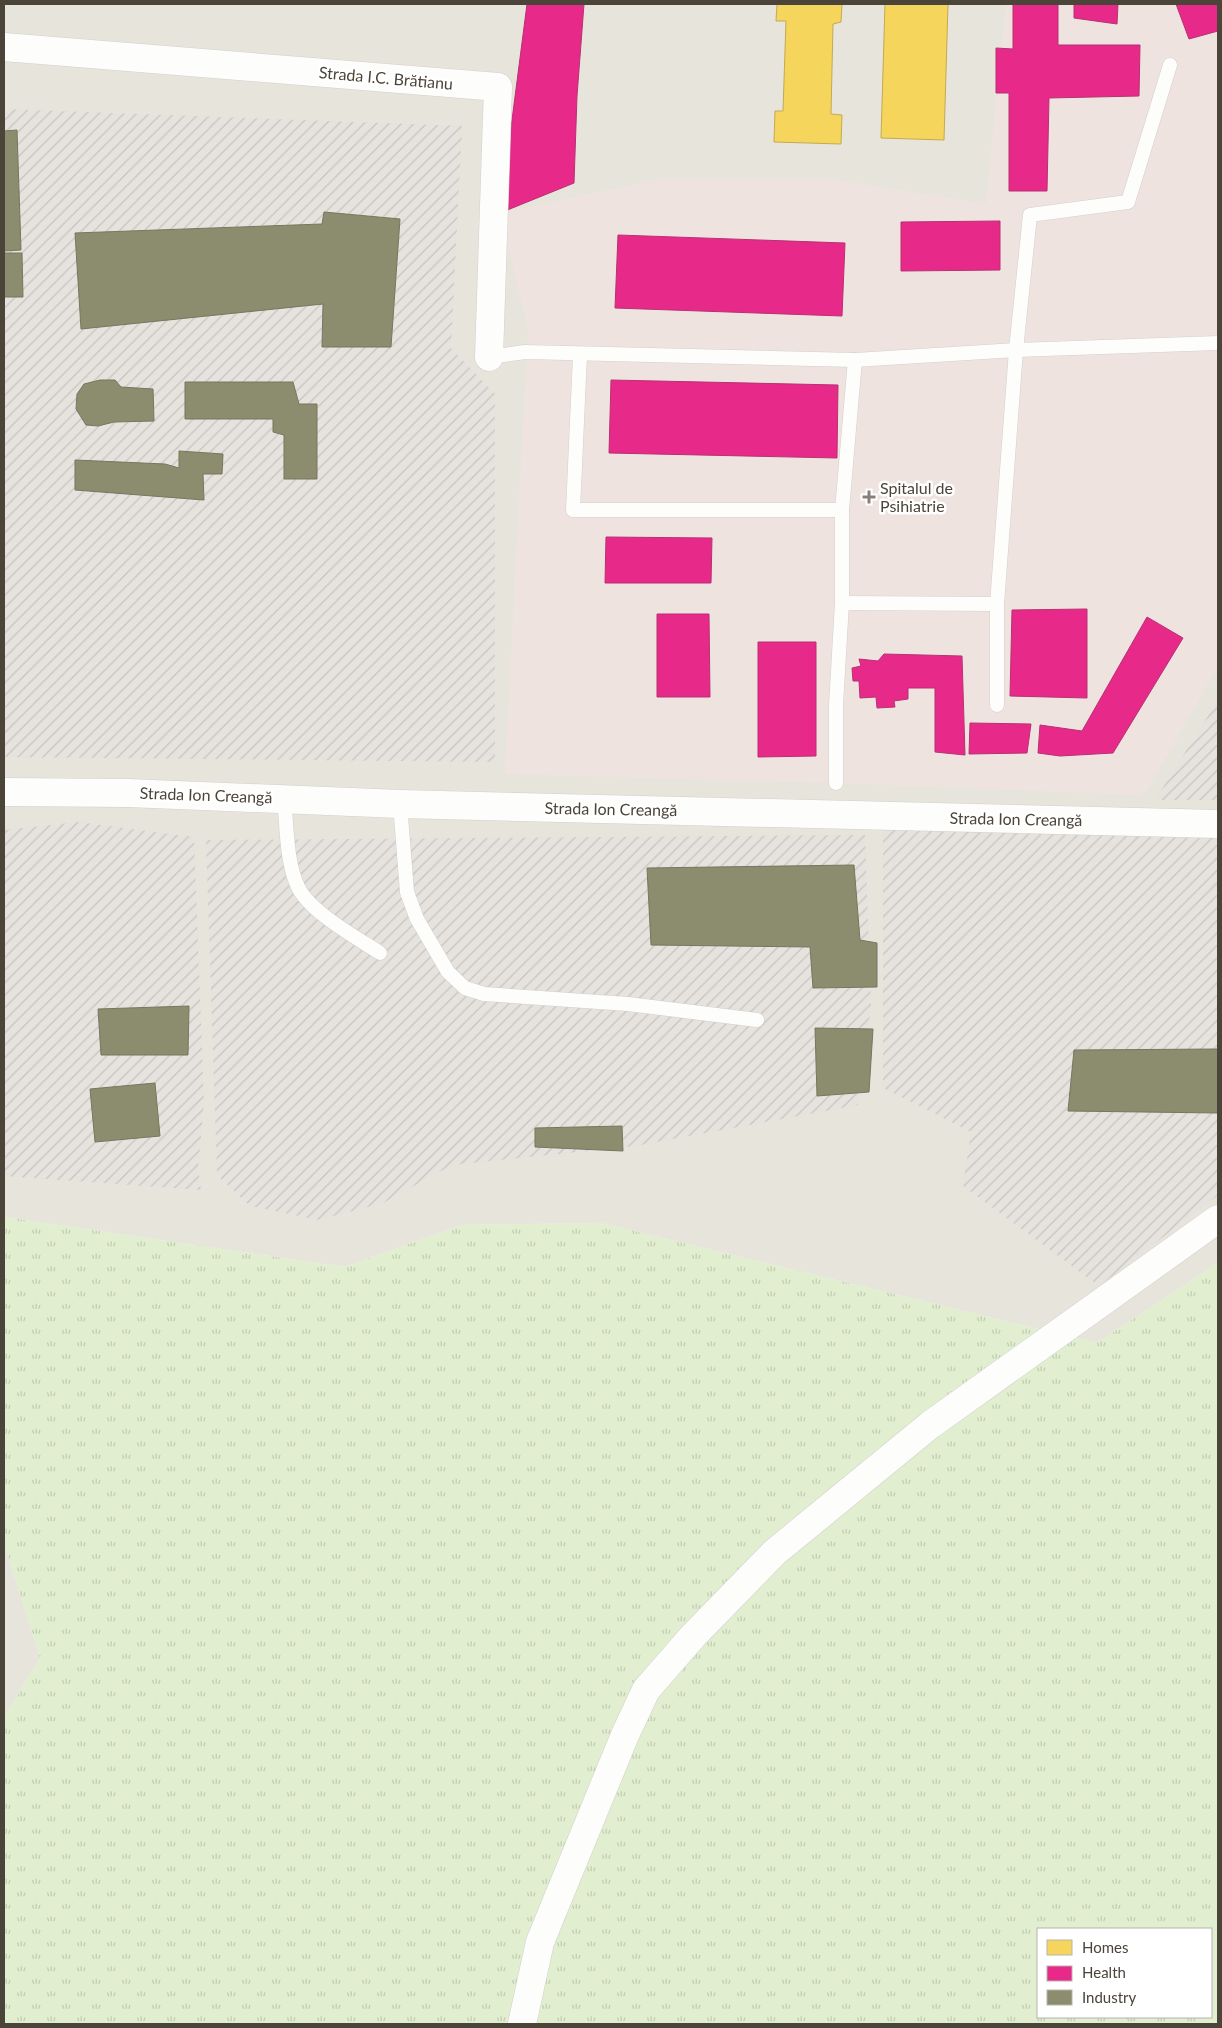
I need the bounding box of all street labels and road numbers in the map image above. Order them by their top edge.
street label: Strada I.C. Brătianu [318,62,454,93]
street label: Strada Ion Creangă [139,783,273,806]
street label: Strada Ion Creangă [544,798,678,819]
street label: Strada Ion Creangă [949,808,1083,829]

